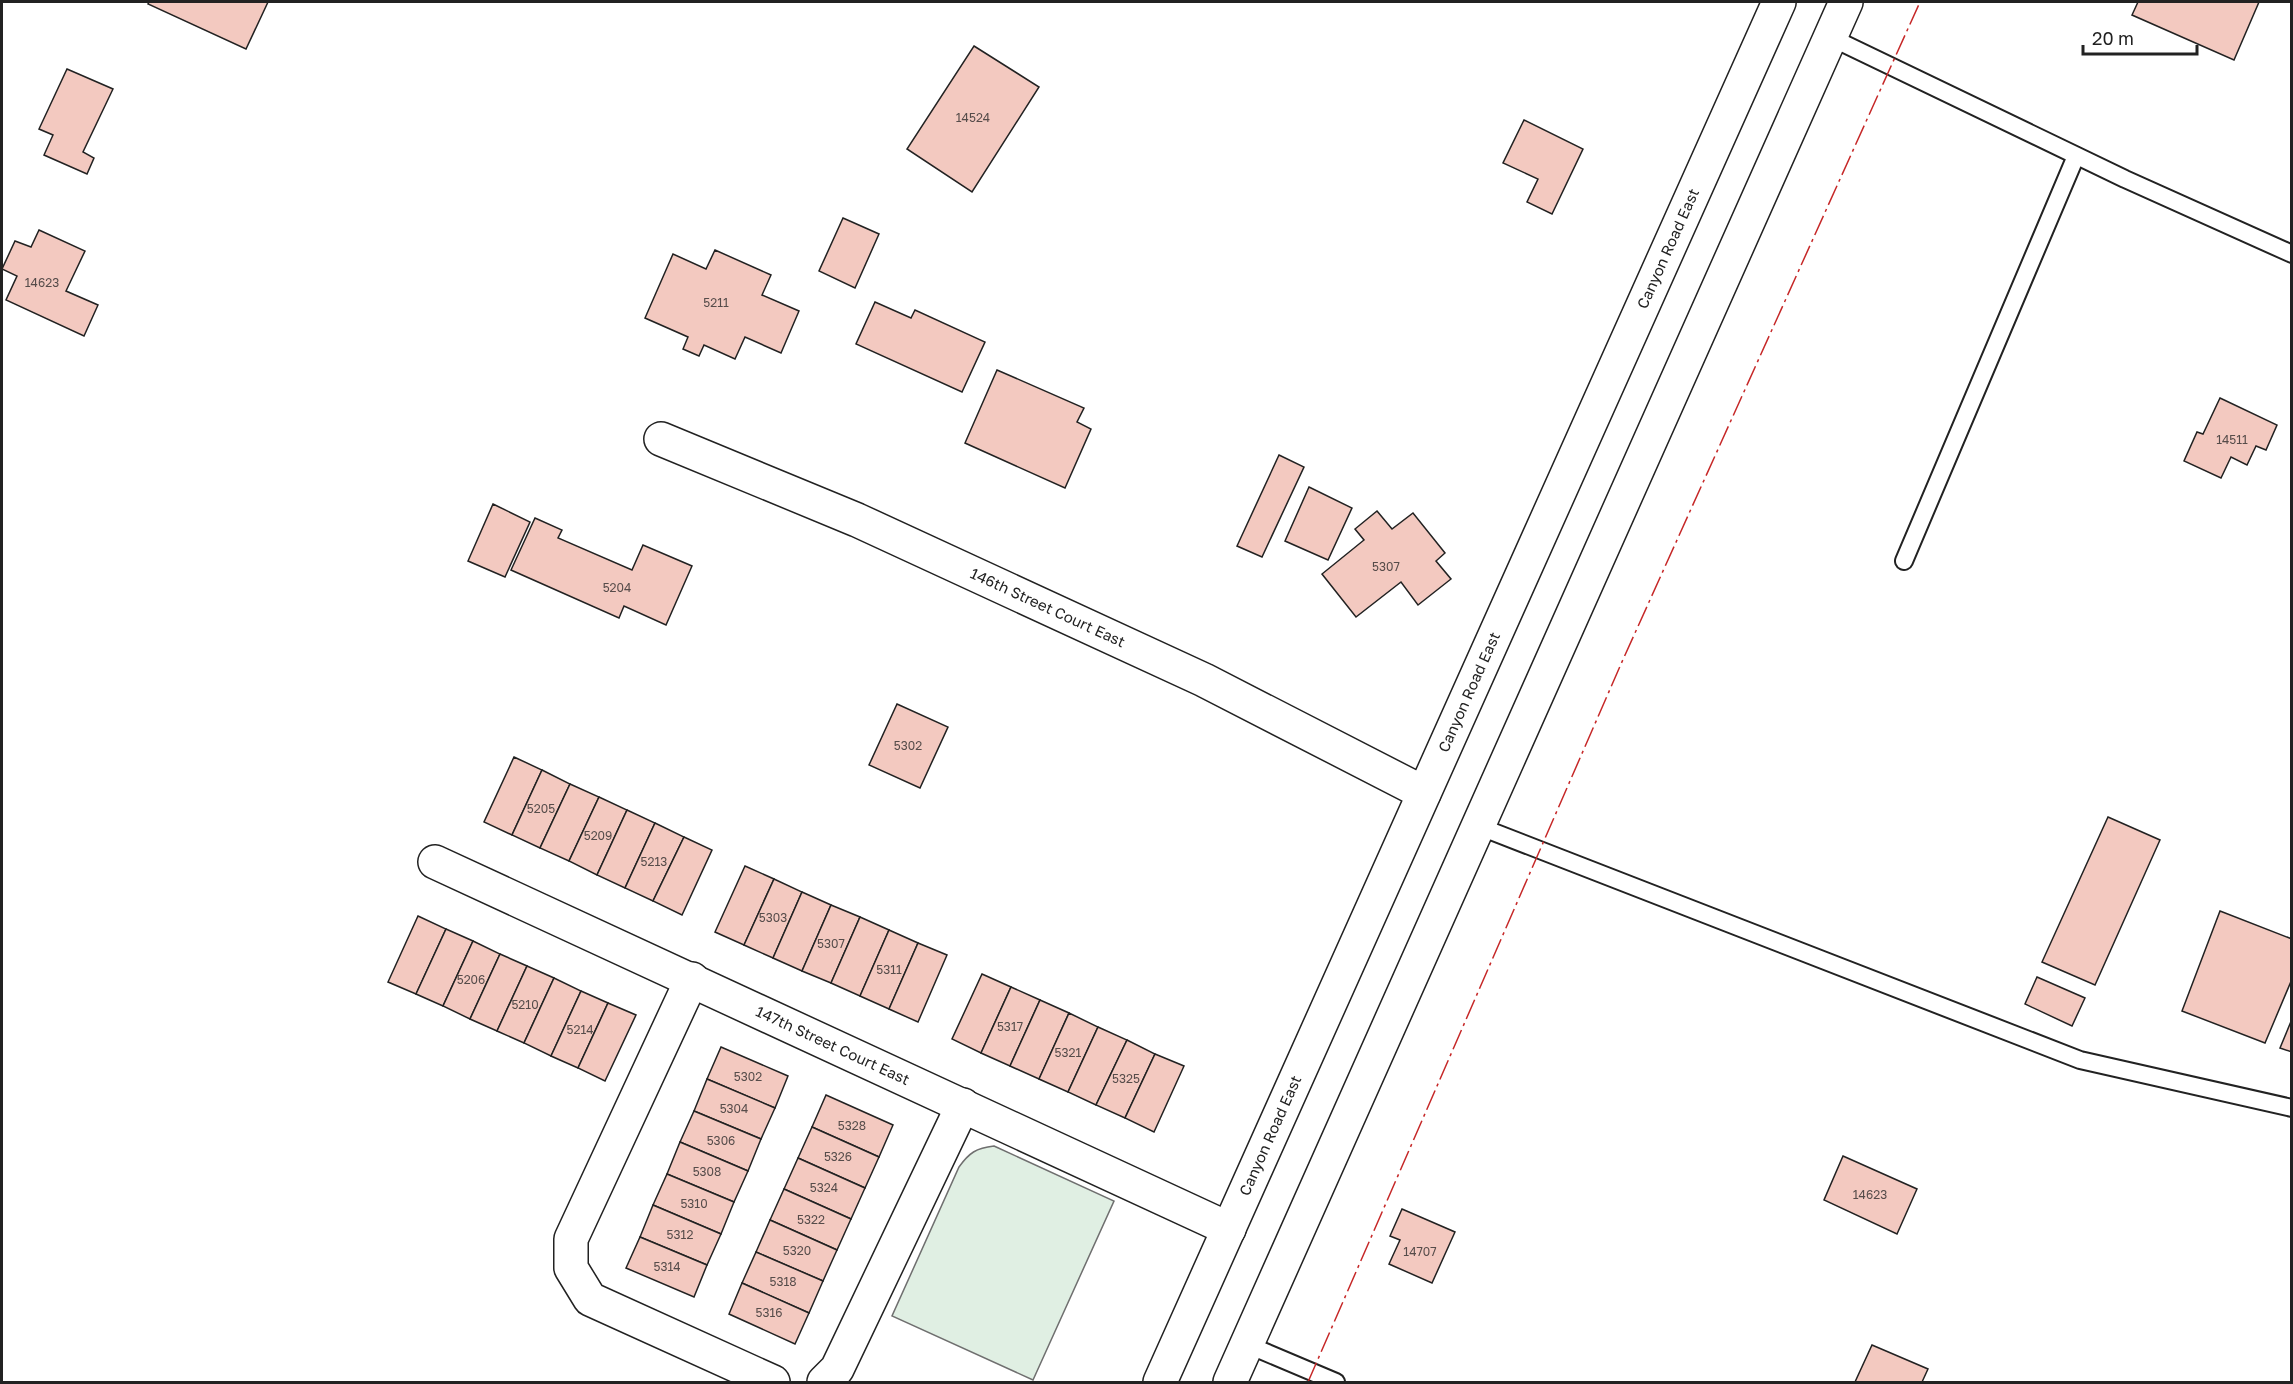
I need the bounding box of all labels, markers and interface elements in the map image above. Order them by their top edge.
scale bar [2083,18,2197,56]
text: 20 m [2092,27,2134,49]
house number: 14524 [956,110,990,125]
street label: Canyon Road East [1633,185,1702,311]
house number: 14623 [25,275,59,290]
house number: 5211 [703,295,729,310]
house number: 14511 [2216,432,2248,447]
house number: 5307 [1372,559,1400,574]
street label: 146th Street Court East [968,564,1128,650]
house number: 5204 [603,580,631,595]
street label: Canyon Road East [1434,629,1503,755]
house number: 5302 [894,738,922,753]
house number: 5205 [527,801,555,816]
house number: 5209 [584,828,612,843]
house number: 5213 [641,854,667,869]
house number: 5303 [759,910,787,925]
house number: 5307 [817,936,845,951]
house number: 5311 [876,962,902,977]
house number: 5206 [457,972,485,987]
house number: 5210 [511,997,539,1012]
street label: 147th Street Court East [753,1002,913,1088]
house number: 5317 [997,1019,1023,1034]
house number: 5214 [566,1022,594,1037]
house number: 5321 [1055,1045,1082,1060]
house number: 5302 [734,1069,762,1084]
house number: 5325 [1112,1071,1140,1086]
street label: Canyon Road East [1235,1072,1304,1198]
house number: 5304 [720,1101,748,1116]
house number: 5328 [838,1118,866,1133]
house number: 5306 [707,1133,735,1148]
house number: 5326 [824,1149,852,1164]
house number: 5308 [693,1164,721,1179]
house number: 5324 [810,1180,838,1195]
house number: 14623 [1853,1187,1887,1202]
house number: 5310 [680,1196,708,1211]
house number: 5322 [797,1212,825,1227]
house number: 5312 [667,1227,693,1242]
house number: 5320 [783,1243,811,1258]
house number: 14707 [1403,1244,1437,1259]
house number: 5314 [653,1259,681,1274]
house number: 5318 [769,1274,797,1289]
house number: 5316 [755,1305,783,1320]

